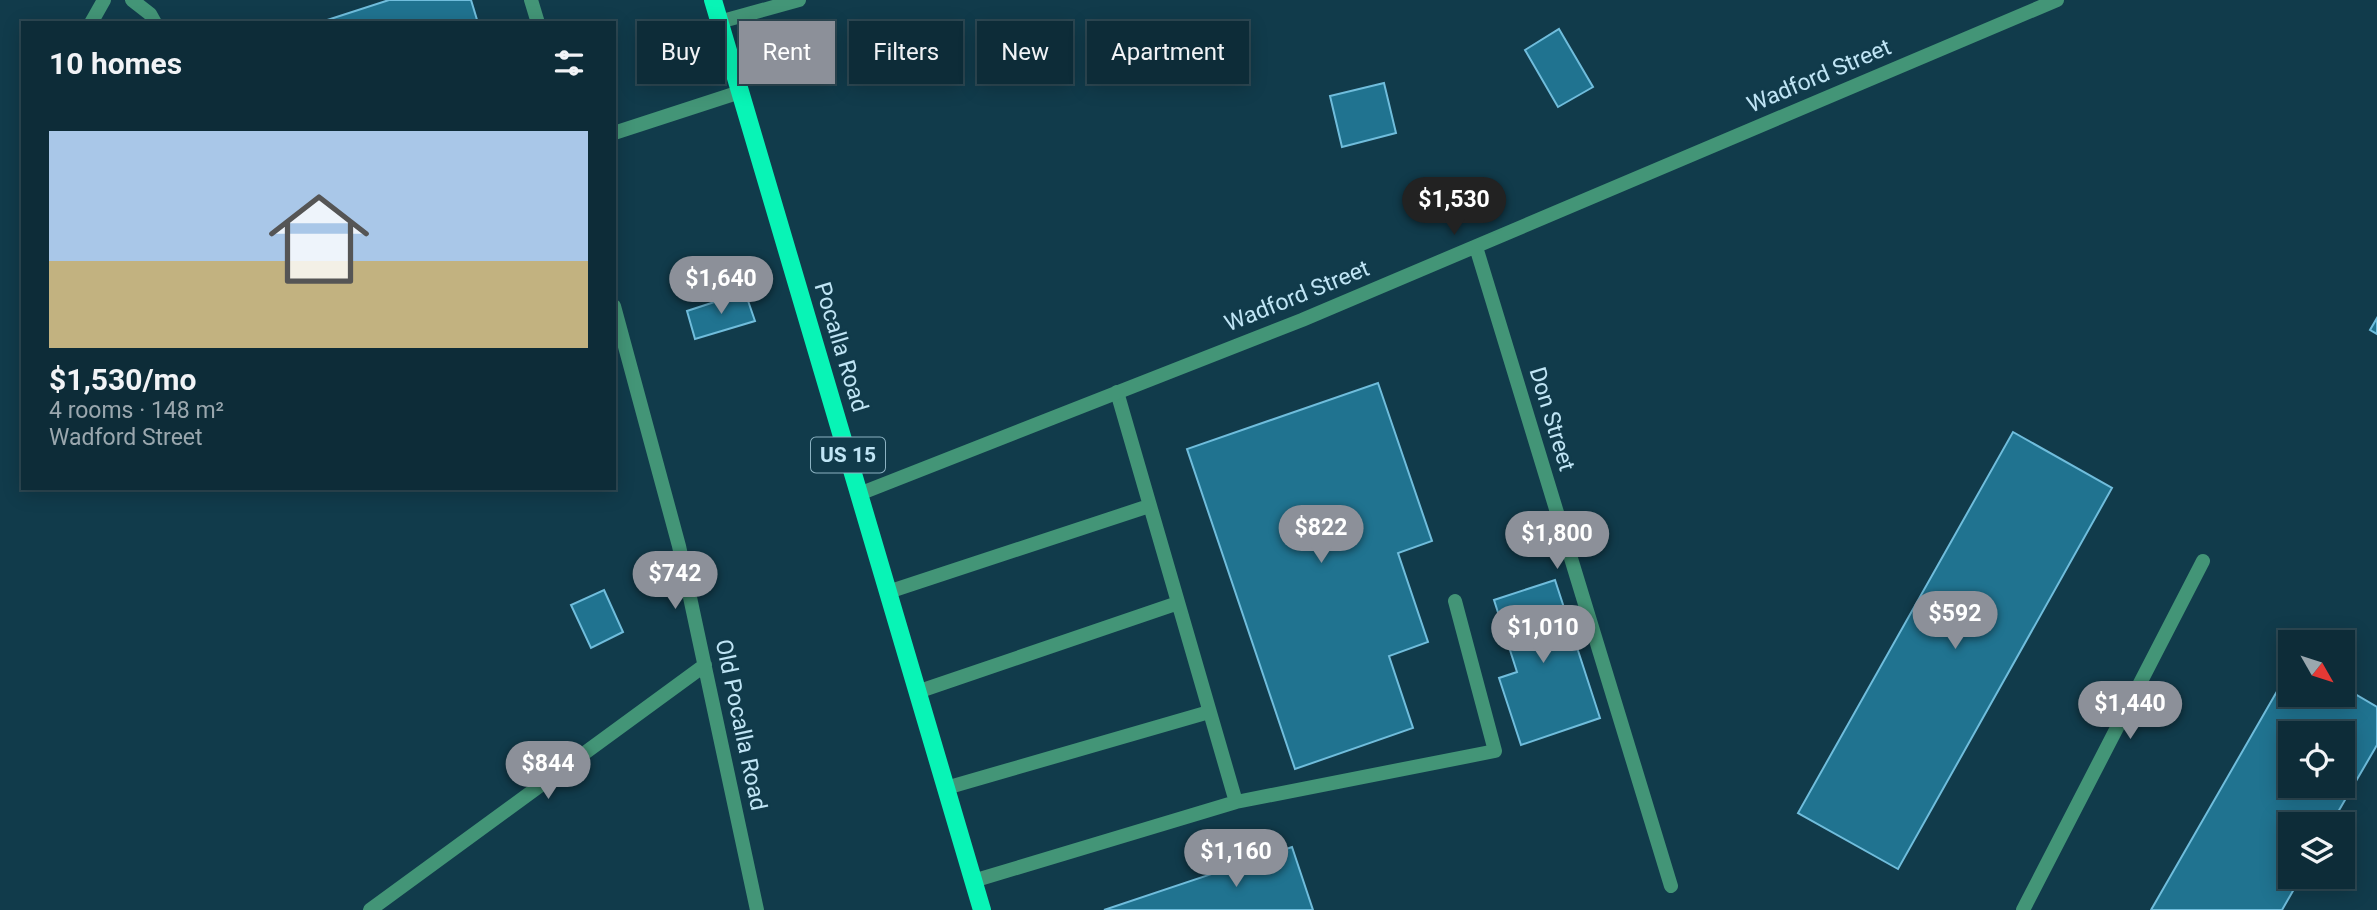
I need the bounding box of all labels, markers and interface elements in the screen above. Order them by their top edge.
chip: Buy [637,21,725,84]
chip: Rent [739,21,835,84]
chip: Filters [849,21,963,84]
chip: New [977,21,1073,84]
chip: Apartment [1087,21,1249,84]
street label: Wadford Street [1743,34,1895,118]
icon: filters [550,44,588,82]
text: 10 homes [49,46,182,81]
icon: home [256,176,382,302]
pin: $1,530 [1397,177,1511,237]
text: $1,530 [1418,186,1490,213]
street label: Wadford Street [1221,255,1373,337]
pin: $1,640 [664,256,778,316]
text: $1,640 [685,265,757,292]
street label: Pocalla Road [808,279,874,415]
text: $1,530/mo [49,362,197,397]
street label: Don Street [1523,364,1581,474]
text: 4 rooms · 148 m² [49,397,224,424]
text: Wadford Street [49,424,203,451]
road number: US 15 [811,438,885,472]
pin: $822 [1280,505,1362,565]
pin: $1,800 [1500,512,1614,571]
text: $822 [1295,514,1347,541]
text: $1,800 [1521,520,1593,547]
pin: $742 [634,552,716,611]
text: $742 [649,560,701,587]
pin: $592 [1914,592,1996,651]
text: $592 [1929,600,1981,627]
pin: $1,010 [1486,606,1600,665]
text: $1,010 [1507,614,1579,641]
north arrow [2278,630,2356,707]
map controls [2278,630,2355,889]
street label: Old Pocalla Road [710,637,772,813]
pin: $1,440 [2073,682,2187,741]
text: $1,440 [2094,690,2166,717]
button: locate [2278,721,2355,798]
pin: $844 [507,742,589,801]
text: $844 [522,750,574,777]
button: layers [2278,812,2355,889]
pin: $1,160 [1179,830,1293,889]
text: $1,160 [1200,838,1272,865]

